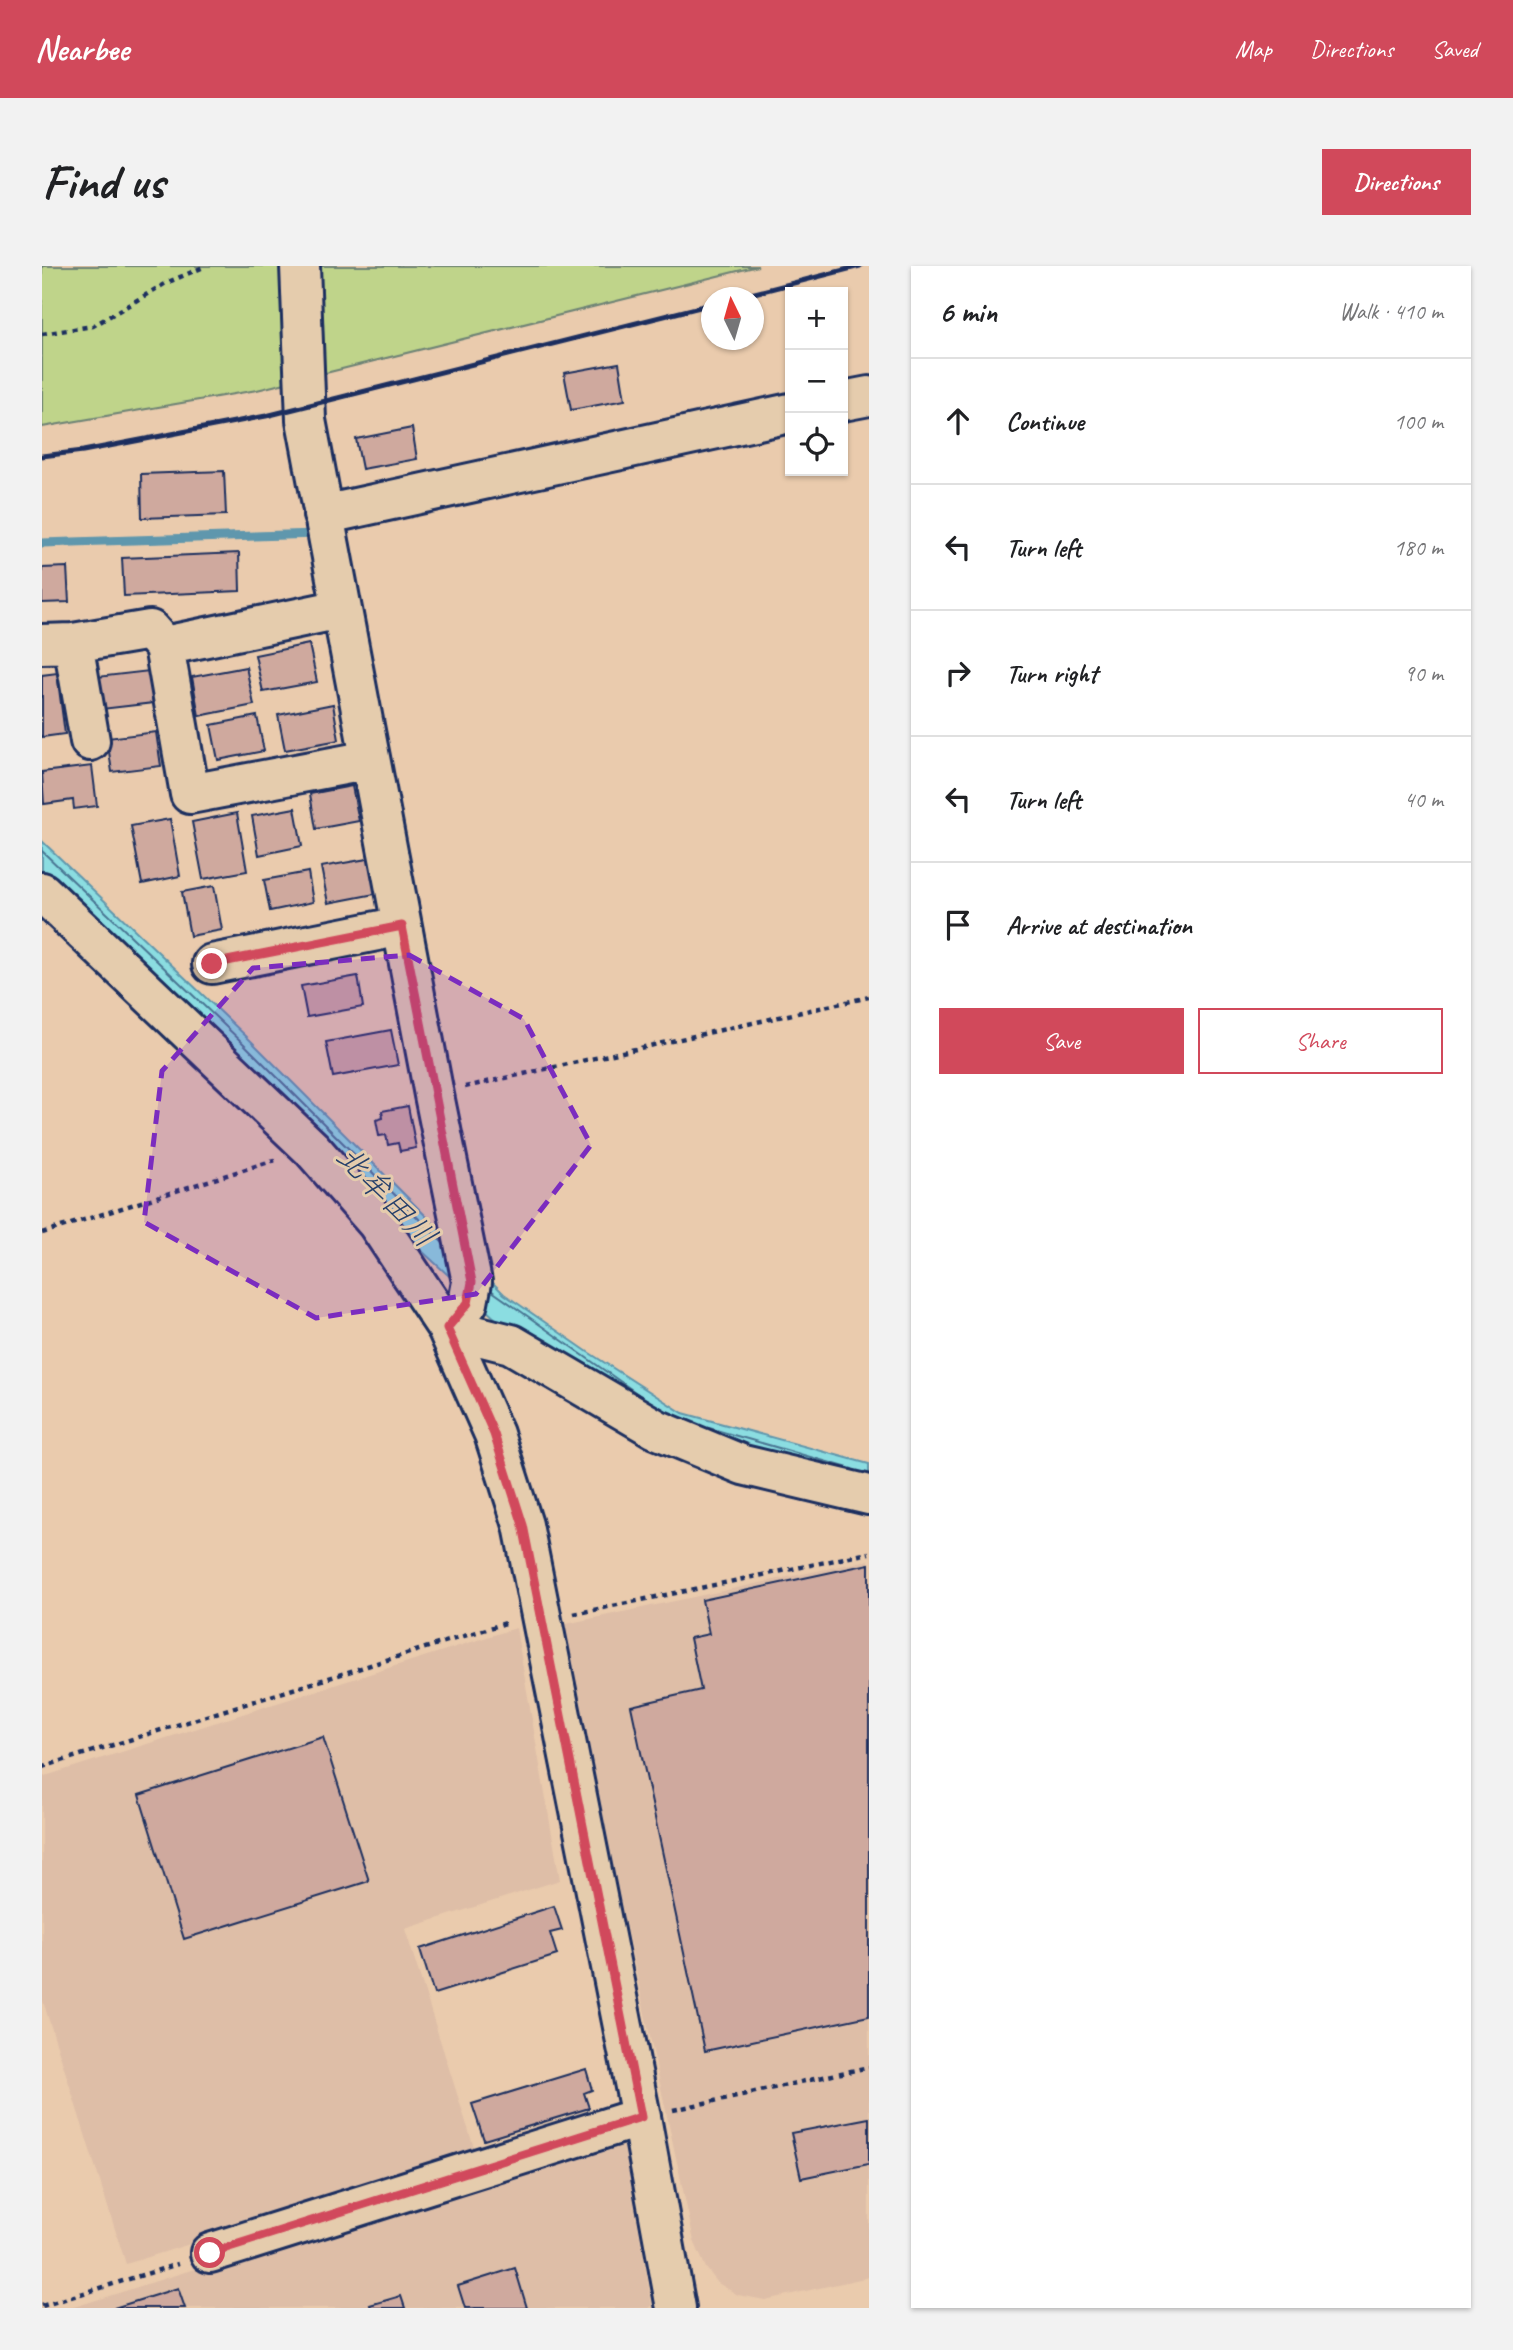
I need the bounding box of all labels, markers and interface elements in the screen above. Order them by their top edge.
text: Nearbee [35,28,129,70]
text: Map [1235,34,1272,64]
text: Directions [1310,34,1393,64]
text: Saved [1431,34,1478,64]
button: Directions [1322,149,1471,215]
text: Find us [42,151,164,213]
north arrow [701,287,764,350]
map controls [785,287,848,476]
button: + [785,287,848,350]
text: 6 min [939,293,997,331]
text: Walk · 410 m [1339,297,1443,326]
button: − [785,350,848,413]
icon: ahead [939,402,977,440]
text: Continue [1006,405,1084,438]
text: 100 m [1394,407,1443,436]
button: locate [785,413,848,476]
icon: left [939,528,977,566]
text: Turn left [1006,531,1081,564]
text: 180 m [1394,533,1443,562]
icon: right [939,654,977,692]
text: Turn right [1006,657,1097,690]
text: 90 m [1404,659,1443,688]
icon: left [939,780,977,818]
text: Turn left [1006,783,1081,816]
text: 40 m [1404,785,1443,814]
icon: arrive [939,906,977,944]
text: Arrive at destination [1006,909,1192,942]
route end [196,948,227,979]
button: Save [939,1008,1184,1074]
button: Share [1198,1008,1443,1074]
water label: 北牟田川 [327,1136,446,1257]
route start [194,2237,225,2268]

